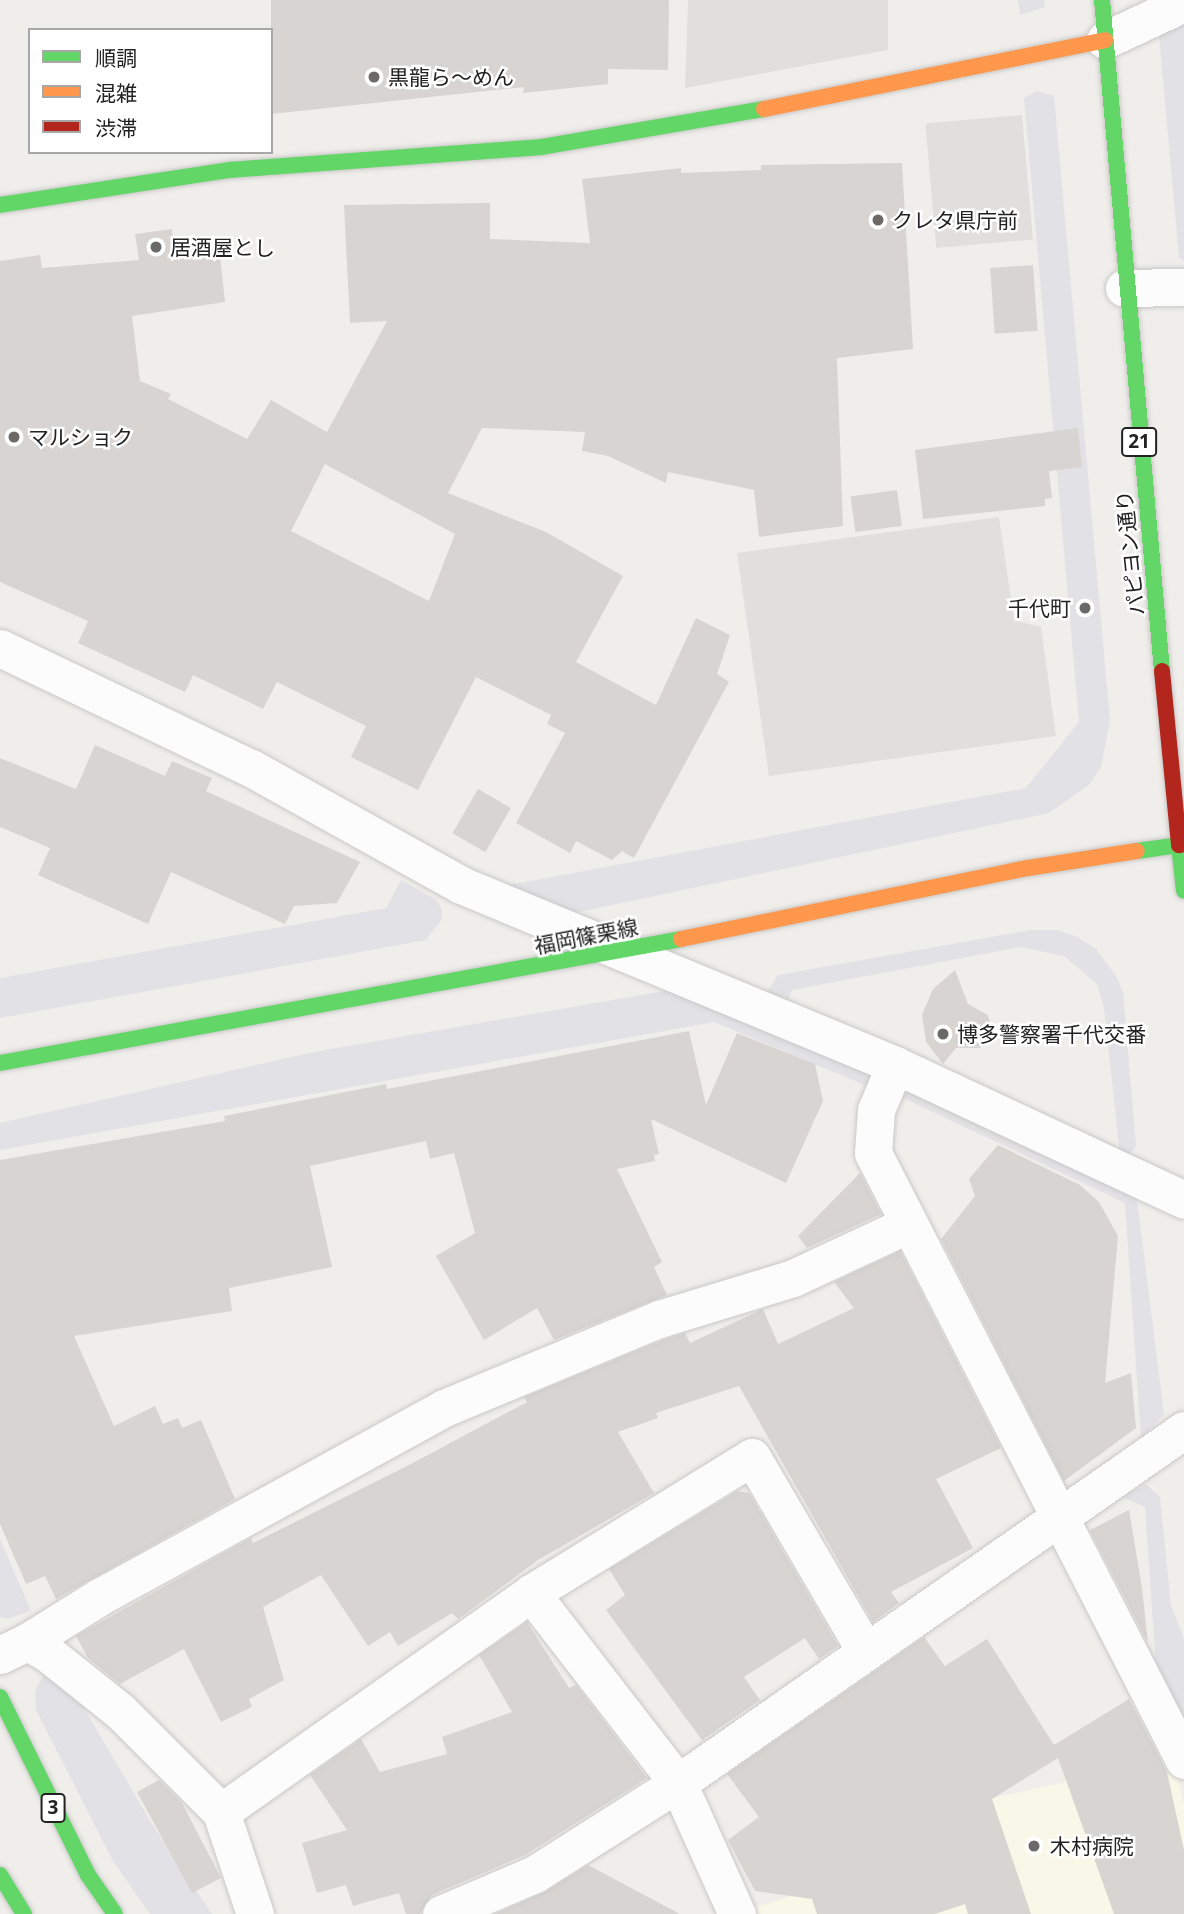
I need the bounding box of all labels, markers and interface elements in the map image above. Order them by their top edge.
legend [28,28,273,154]
text: 順調 [95,44,137,72]
place label: 黒龍ら〜めん [388,64,514,90]
marker: 黒龍ら〜めん [366,69,382,85]
text: 混雑 [95,79,137,107]
text: 渋滞 [95,114,137,142]
place label: クレタ県庁前 [892,207,1018,233]
marker: クレタ県庁前 [870,212,886,228]
place label: 居酒屋とし [170,234,275,260]
marker: 居酒屋とし [148,239,164,255]
place label: マルショク [28,424,133,450]
road number: 21 [1120,426,1158,458]
marker: マルショク [6,429,22,445]
street label: パピヨン通り [1111,489,1149,617]
place label: 千代町 [1008,595,1071,621]
marker: 千代町 [1077,600,1093,616]
street label: 福岡篠栗線 [532,914,640,958]
place label: 博多警察署千代交番 [957,1021,1146,1047]
marker: 博多警察署千代交番 [935,1026,951,1042]
road number: 3 [39,1792,67,1824]
place label: 木村病院 [1050,1833,1134,1859]
marker: 木村病院 [1024,1836,1044,1856]

